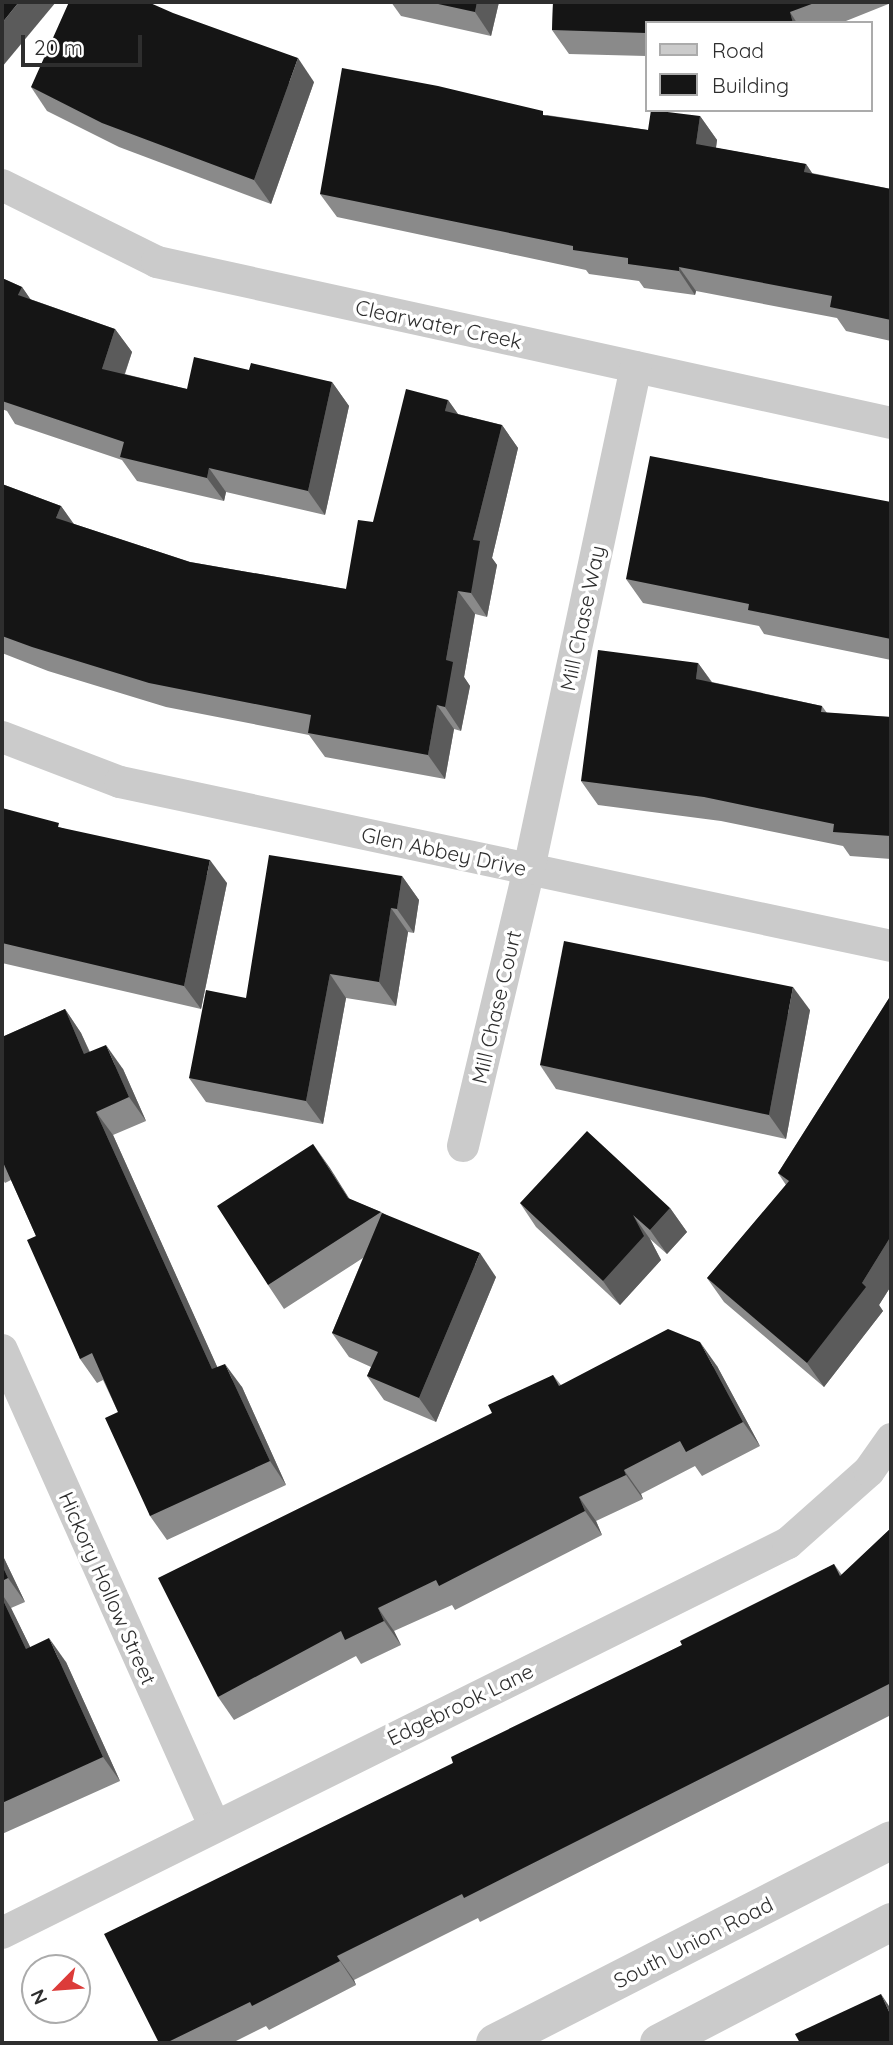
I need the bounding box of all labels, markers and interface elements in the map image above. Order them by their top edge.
scale bar [24,21,145,65]
legend [644,21,872,112]
text: 20 m [34,34,83,60]
text: Road [712,37,764,63]
text: Building [712,72,789,98]
street label: Clearwater Creek [353,294,525,354]
street label: Mill Chase Way [554,543,610,693]
street label: Glen Abbey Drive [359,821,529,881]
street label: Mill Chase Court [466,928,526,1086]
street label: Hickory Hollow Street [54,1488,162,1688]
street label: Edgebrook Lane [383,1658,537,1750]
street label: South Union Road [609,1891,777,1993]
north arrow [21,1954,91,2024]
text: N [25,1986,53,2008]

